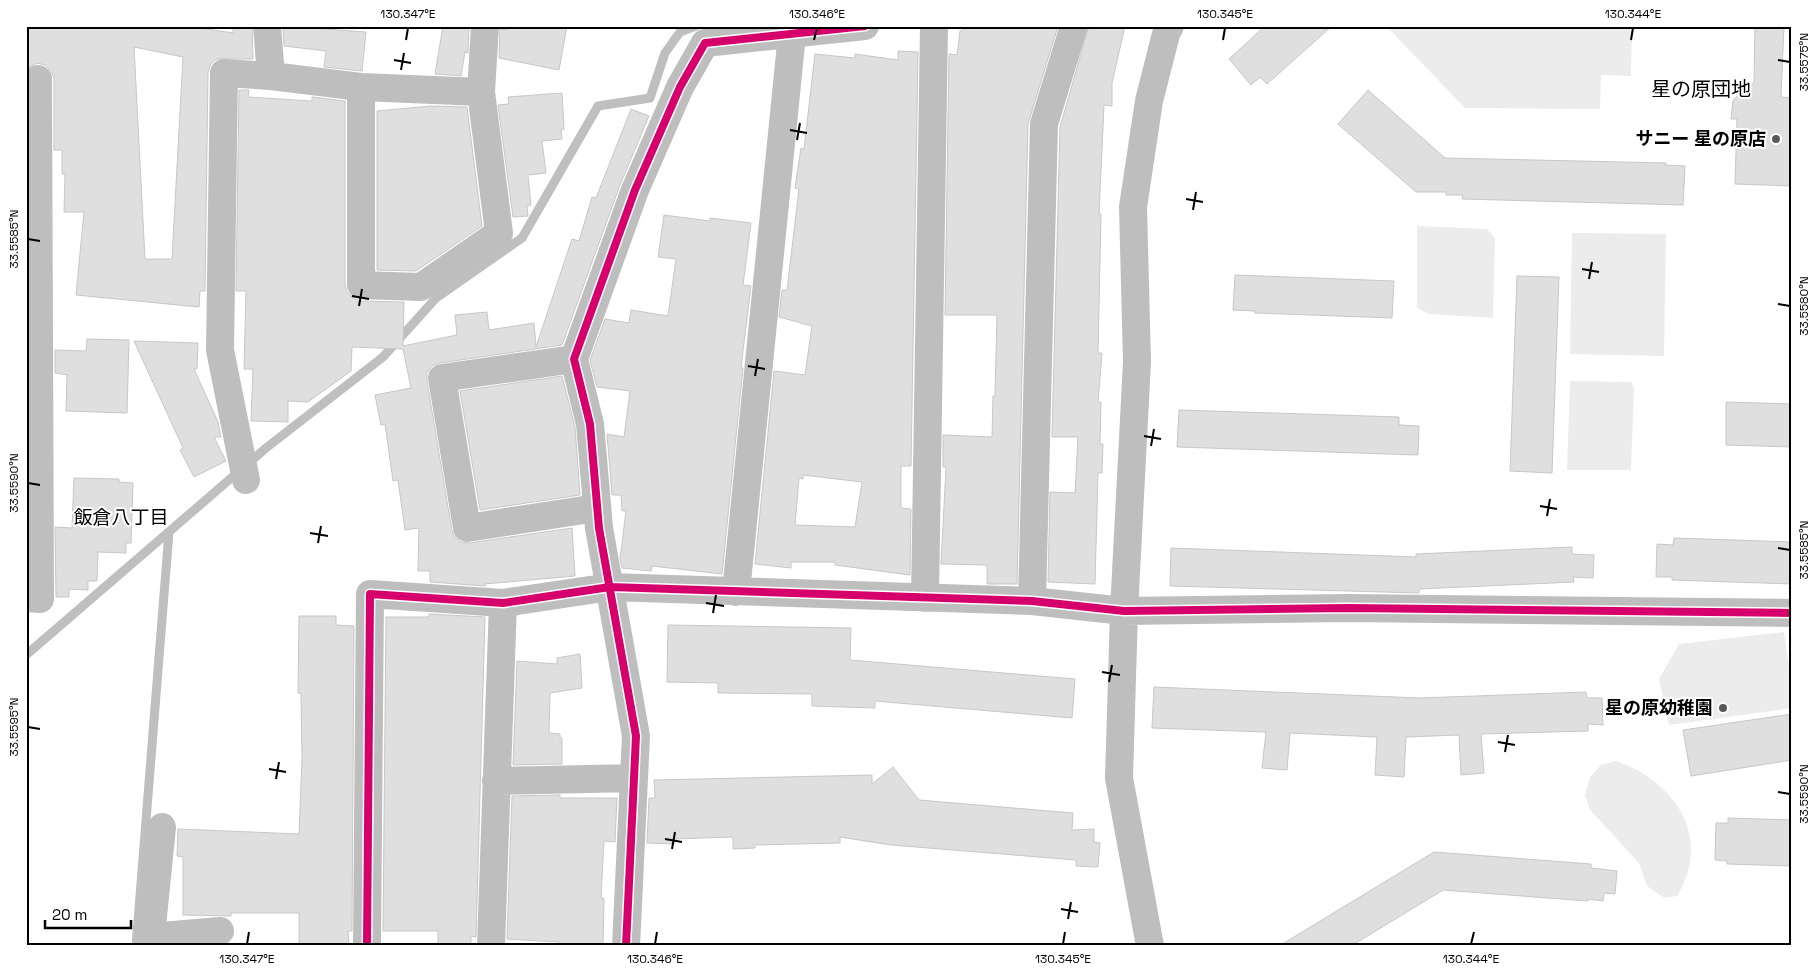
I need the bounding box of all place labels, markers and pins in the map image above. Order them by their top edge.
place label: サニー 星の原店 [1635,127,1766,150]
marker: サニー 星の原店 [1770,133,1782,145]
place label: 星の原幼稚園 [1605,696,1713,719]
marker: 星の原幼稚園 [1717,702,1729,714]

